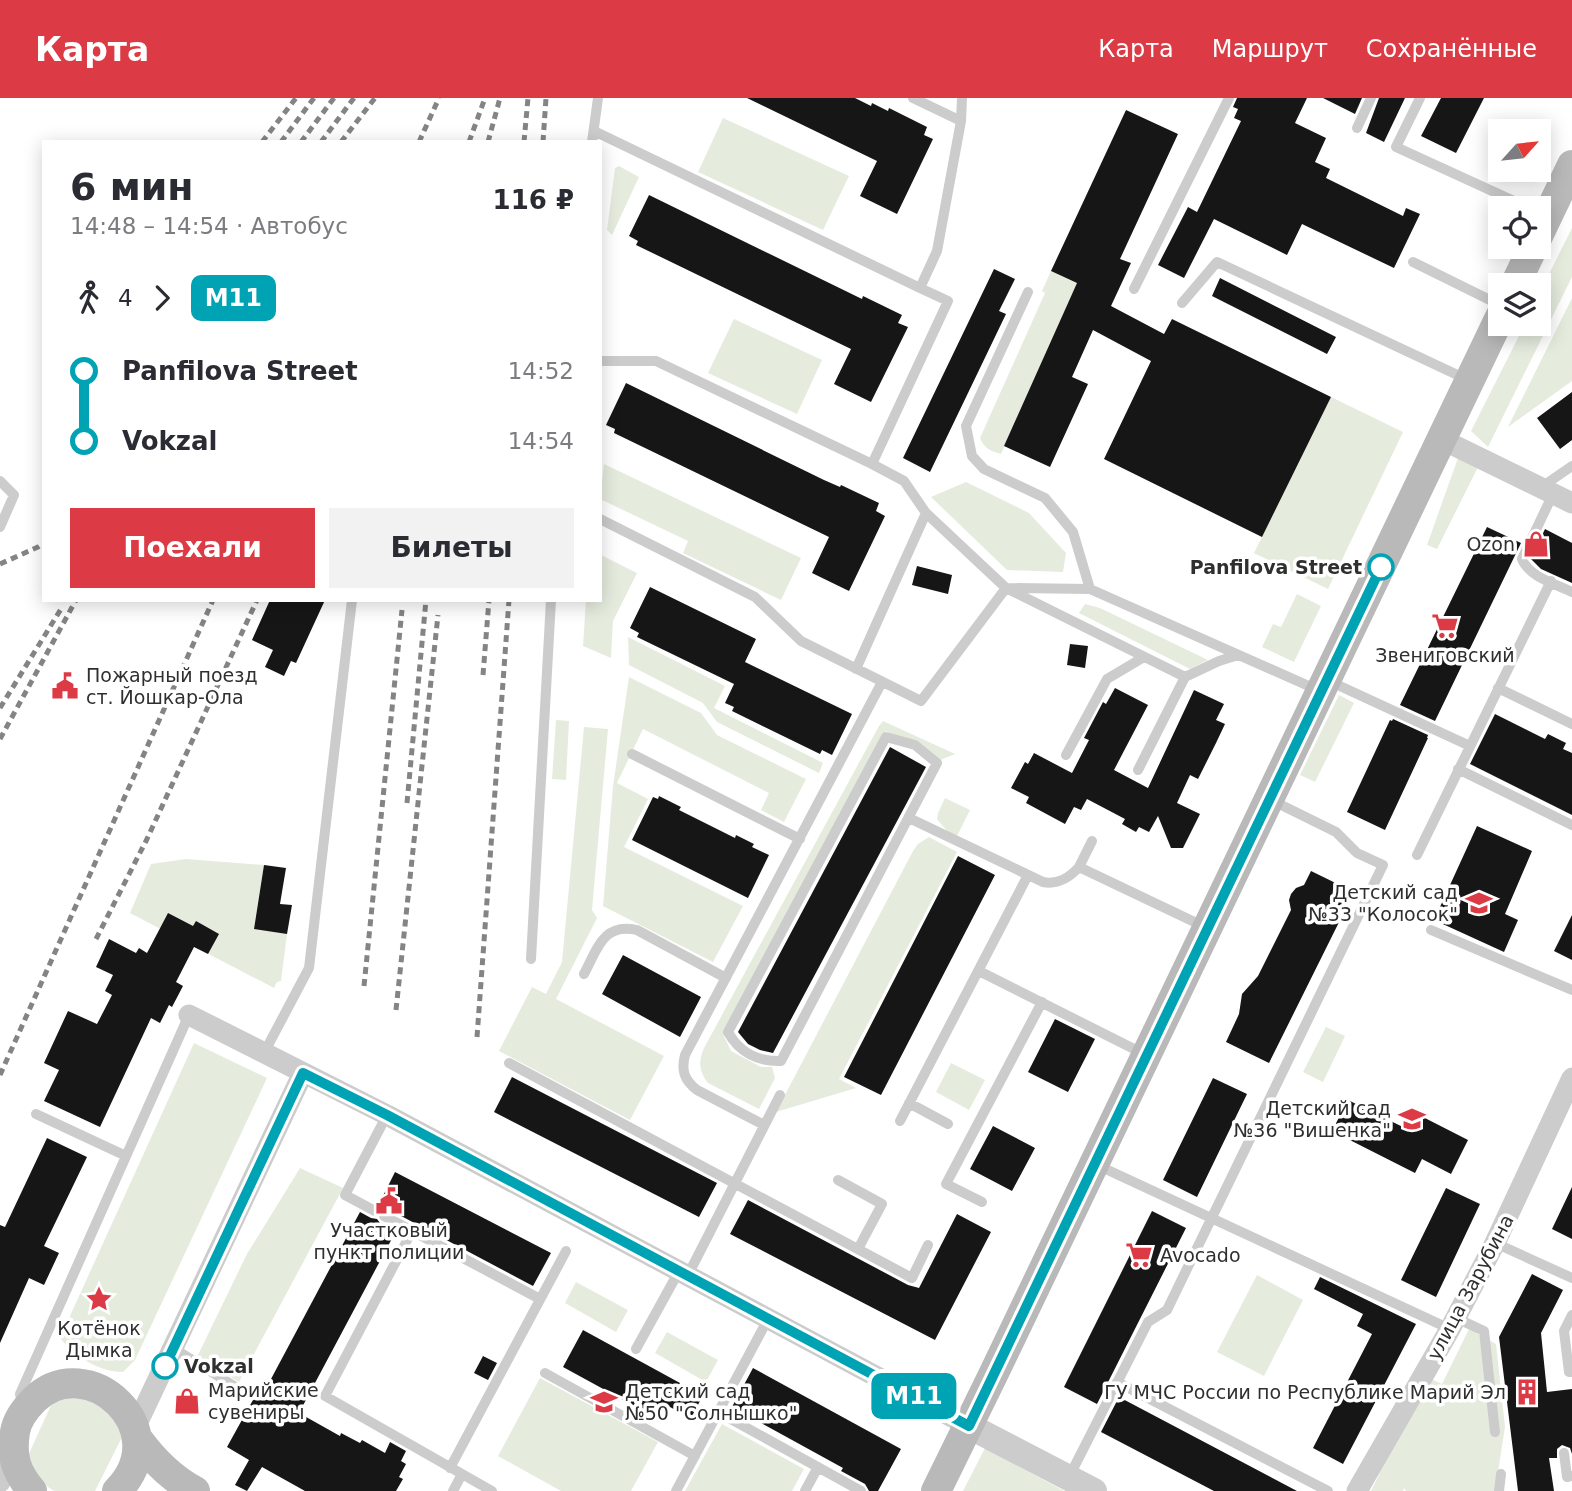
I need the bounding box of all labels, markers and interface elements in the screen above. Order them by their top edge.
text: Карта [35,30,149,69]
text: Карта [1098,35,1174,63]
text: Маршрут [1212,35,1328,63]
text: Сохранённые [1366,35,1537,63]
north arrow [1488,119,1550,182]
map controls [1488,119,1551,336]
text: 6 мин [70,165,194,209]
text: 116 ₽ [493,185,574,215]
button: locate [1488,196,1551,259]
text: 14:48 – 14:54 · Автобус [70,213,348,239]
button: layers [1488,273,1551,336]
icon: walk [70,279,108,317]
icon: forward [143,279,181,317]
text: М11 [205,284,262,312]
text: 4 [118,285,133,311]
text: Panfilova Street [122,356,358,386]
text: 14:52 [508,358,574,384]
text: Vokzal [122,426,217,456]
text: 14:54 [508,428,574,454]
button: Поехали [70,508,315,588]
button: Билеты [329,508,574,588]
shop icon: Ozon [1521,529,1551,559]
place label: Ozon [1466,533,1515,555]
marker: Panfilova Street [1368,554,1394,580]
place label: Panfilova Street [1190,556,1362,578]
supermarket icon: Звениговский [1430,611,1460,641]
place label: Звениговский [1375,644,1515,666]
place label: Пожарный поезд ст. Йошкар-Ола [86,664,258,708]
public building icon: Пожарный поезд ст. Йошкар-Ола [50,671,80,701]
place label: Детский сад №33 "Колосок" [1308,881,1458,925]
school or university icon: Детский сад №33 "Колосок" [1464,888,1494,918]
place label: Детский сад №36 "Вишенка" [1234,1097,1391,1141]
school or university icon: Детский сад №36 "Вишенка" [1397,1104,1427,1134]
public building icon: Участковый пункт полиции [374,1186,404,1216]
street label: улица Зарубина [1422,1210,1518,1364]
place label: Участковый пункт полиции [314,1219,464,1263]
supermarket icon: Avocado [1124,1240,1154,1270]
place label: Avocado [1160,1244,1241,1266]
place icon: Котёнок Дымка [84,1284,114,1314]
place label: Котёнок Дымка [57,1317,141,1361]
marker: Vokzal [152,1353,178,1379]
place label: Vokzal [184,1355,254,1377]
line badge: М11 [874,1373,954,1419]
building icon: ГУ МЧС России по Республике Марий Эл [1512,1377,1542,1407]
place label: Марийские сувениры [208,1379,319,1423]
place label: Детский сад №50 "Солнышко" [625,1380,797,1424]
place label: ГУ МЧС России по Республике Марий Эл [1104,1381,1506,1403]
text: М11 [885,1382,943,1410]
shop icon: Марийские сувениры [172,1386,202,1416]
school or university icon: Детский сад №50 "Солнышко" [589,1387,619,1417]

